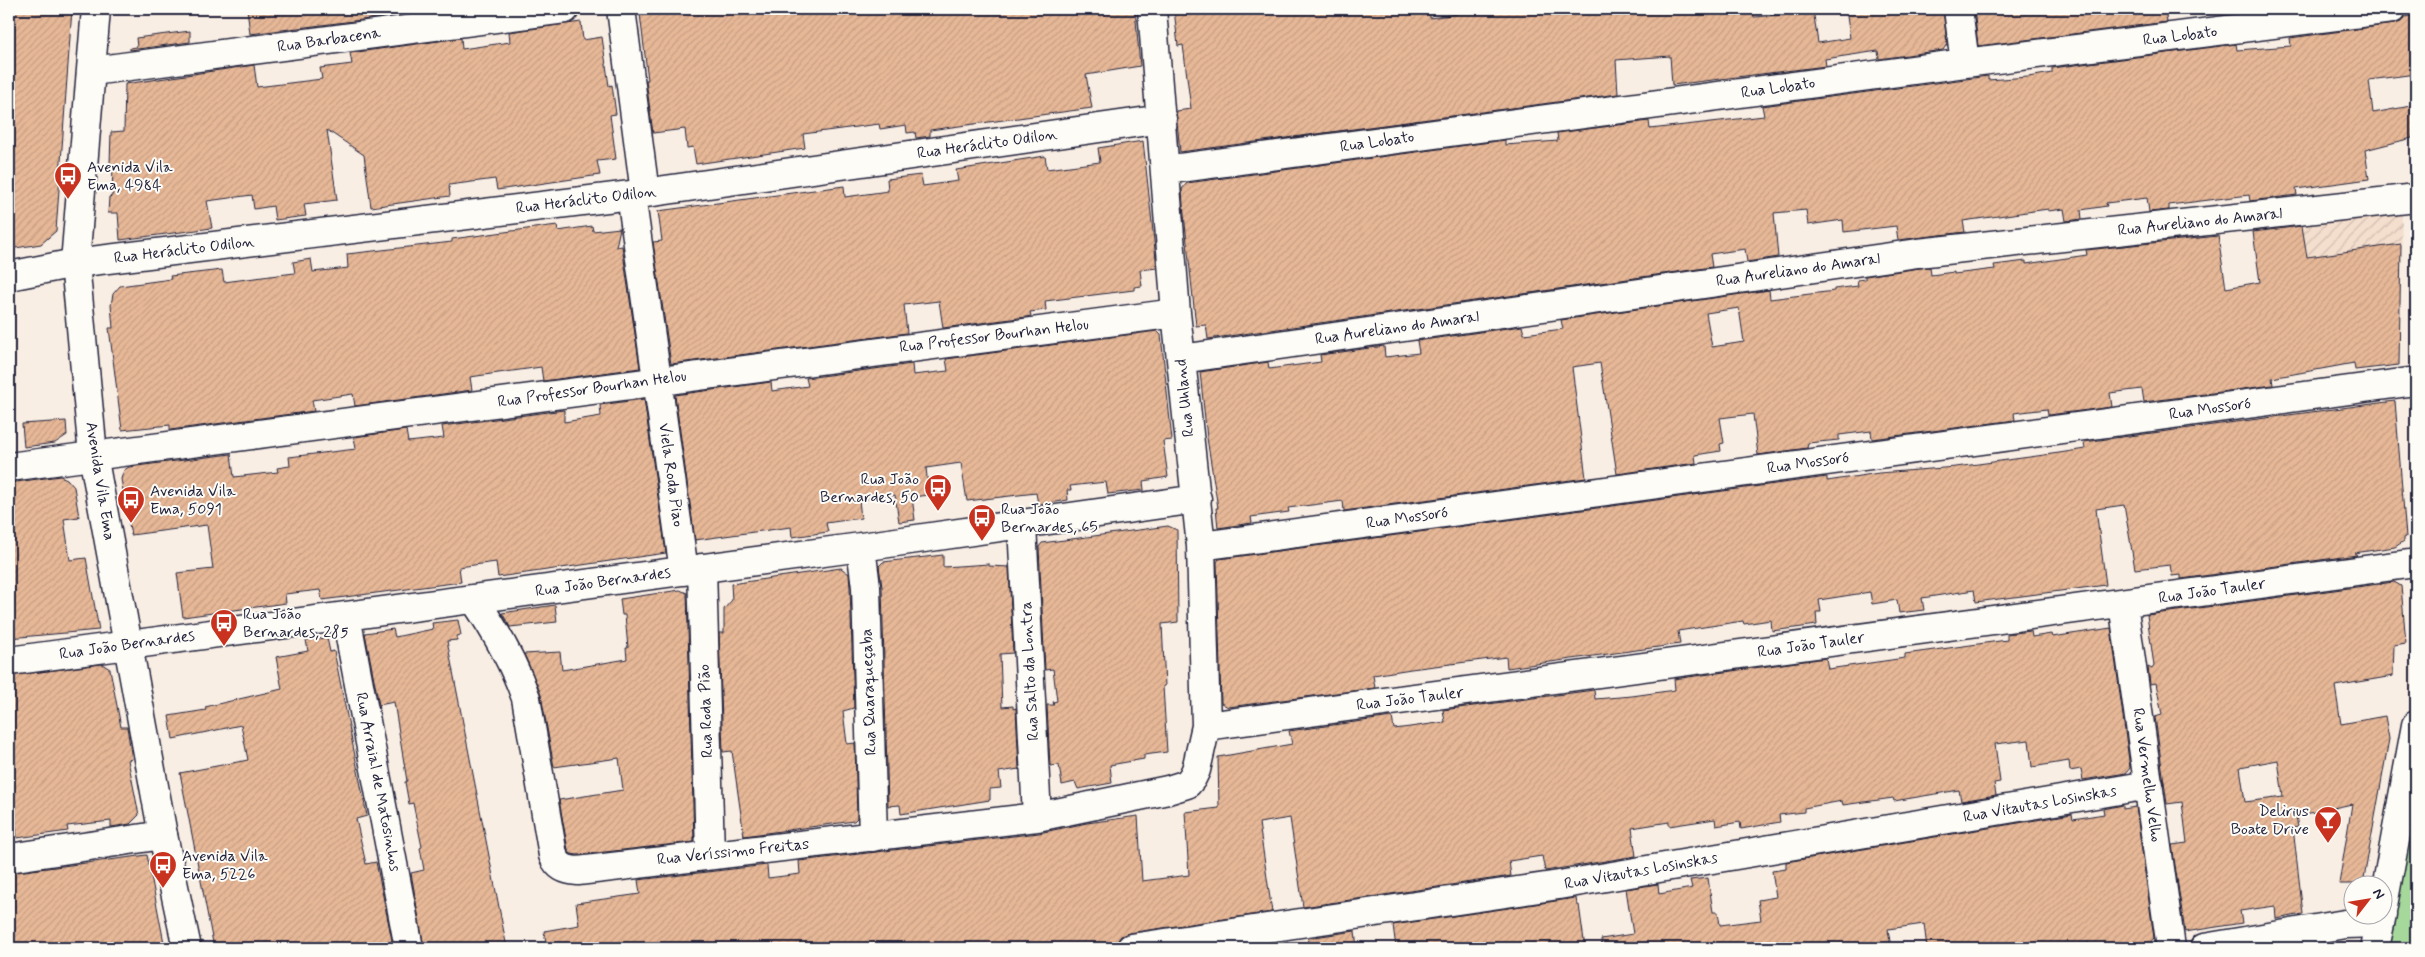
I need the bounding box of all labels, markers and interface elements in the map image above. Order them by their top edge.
street label: Rua Lobato [2142,21,2218,51]
street label: Rua Barbacena [276,22,382,58]
street label: Rua Lobato [1740,72,1816,104]
street label: Rua Heráclito Odilon [916,124,1059,164]
street label: Rua Lobato [1339,126,1415,158]
place label: Avenida Vila Ema, 4984 [87,157,173,196]
bus stop icon: Avenida Vila Ema, 4984 [53,161,83,200]
street label: Rua Heráclito Odilon [515,181,658,219]
street label: Rua Aureliano do Amaral [2117,203,2283,241]
street label: Rua Heráclito Odilon [113,231,256,269]
street label: Rua Aureliano do Amaral [1715,248,1881,292]
street label: Rua Aureliano do Amaral [1314,306,1480,350]
street label: Rua Professor Bourhan Helou [898,314,1090,358]
street label: Rua Uhland [1170,358,1200,438]
street label: Rua Professor Bourhan Helou [496,365,688,413]
street label: Rua Mossoró [2168,393,2253,425]
street label: Avenida Vila Ema [80,420,120,542]
street label: Viela Roda Piao [653,422,689,528]
street label: Rua Mossoró [1766,447,1851,479]
place label: Rua João Bernardes, 50 [820,469,919,508]
bus stop icon: Rua João Bernardes, 50 [923,473,953,512]
place label: Avenida Vila Ema, 5091 [150,481,236,520]
bus stop icon: Avenida Vila Ema, 5091 [116,485,146,524]
place label: Rua João Bernardes, 65 [1001,499,1098,538]
street label: Rua Mossoró [1365,502,1450,534]
bus stop icon: Rua João Bernardes, 65 [967,503,997,542]
street label: Rua João Bernardes [534,562,672,602]
street label: Rua João Tauler [2157,573,2267,609]
street label: Rua Salto da Lontra [1016,601,1044,741]
place label: Rua João Bernardes, 285 [243,604,349,643]
bus stop icon: Rua João Bernardes, 285 [209,608,239,647]
street label: Rua João Bernardes [58,625,196,665]
street label: Rua João Tauler [1756,627,1866,663]
street label: Rua Quaraqueçaba [856,628,882,756]
street label: Rua Roda Pião [694,663,718,758]
street label: Rua João Tauler [1355,682,1465,716]
street label: Rua Arraial de Matosinhos [350,691,406,873]
street label: Rua Vermelho Velho [2127,707,2167,843]
street label: Rua Vitautas Losinskas [1962,780,2118,828]
place label: Delirius Boate Drive [2231,801,2309,840]
bar icon: Delirius Boate Drive [2313,805,2343,844]
street label: Rua Veríssimo Freitas [656,834,810,870]
place label: Avenida Vila Ema, 5226 [182,846,268,885]
street label: Rua Vitautas Losinskas [1563,847,1719,895]
bus stop icon: Avenida Vila Ema, 5226 [148,850,178,889]
north arrow [2342,874,2392,924]
text: N [2368,885,2388,902]

